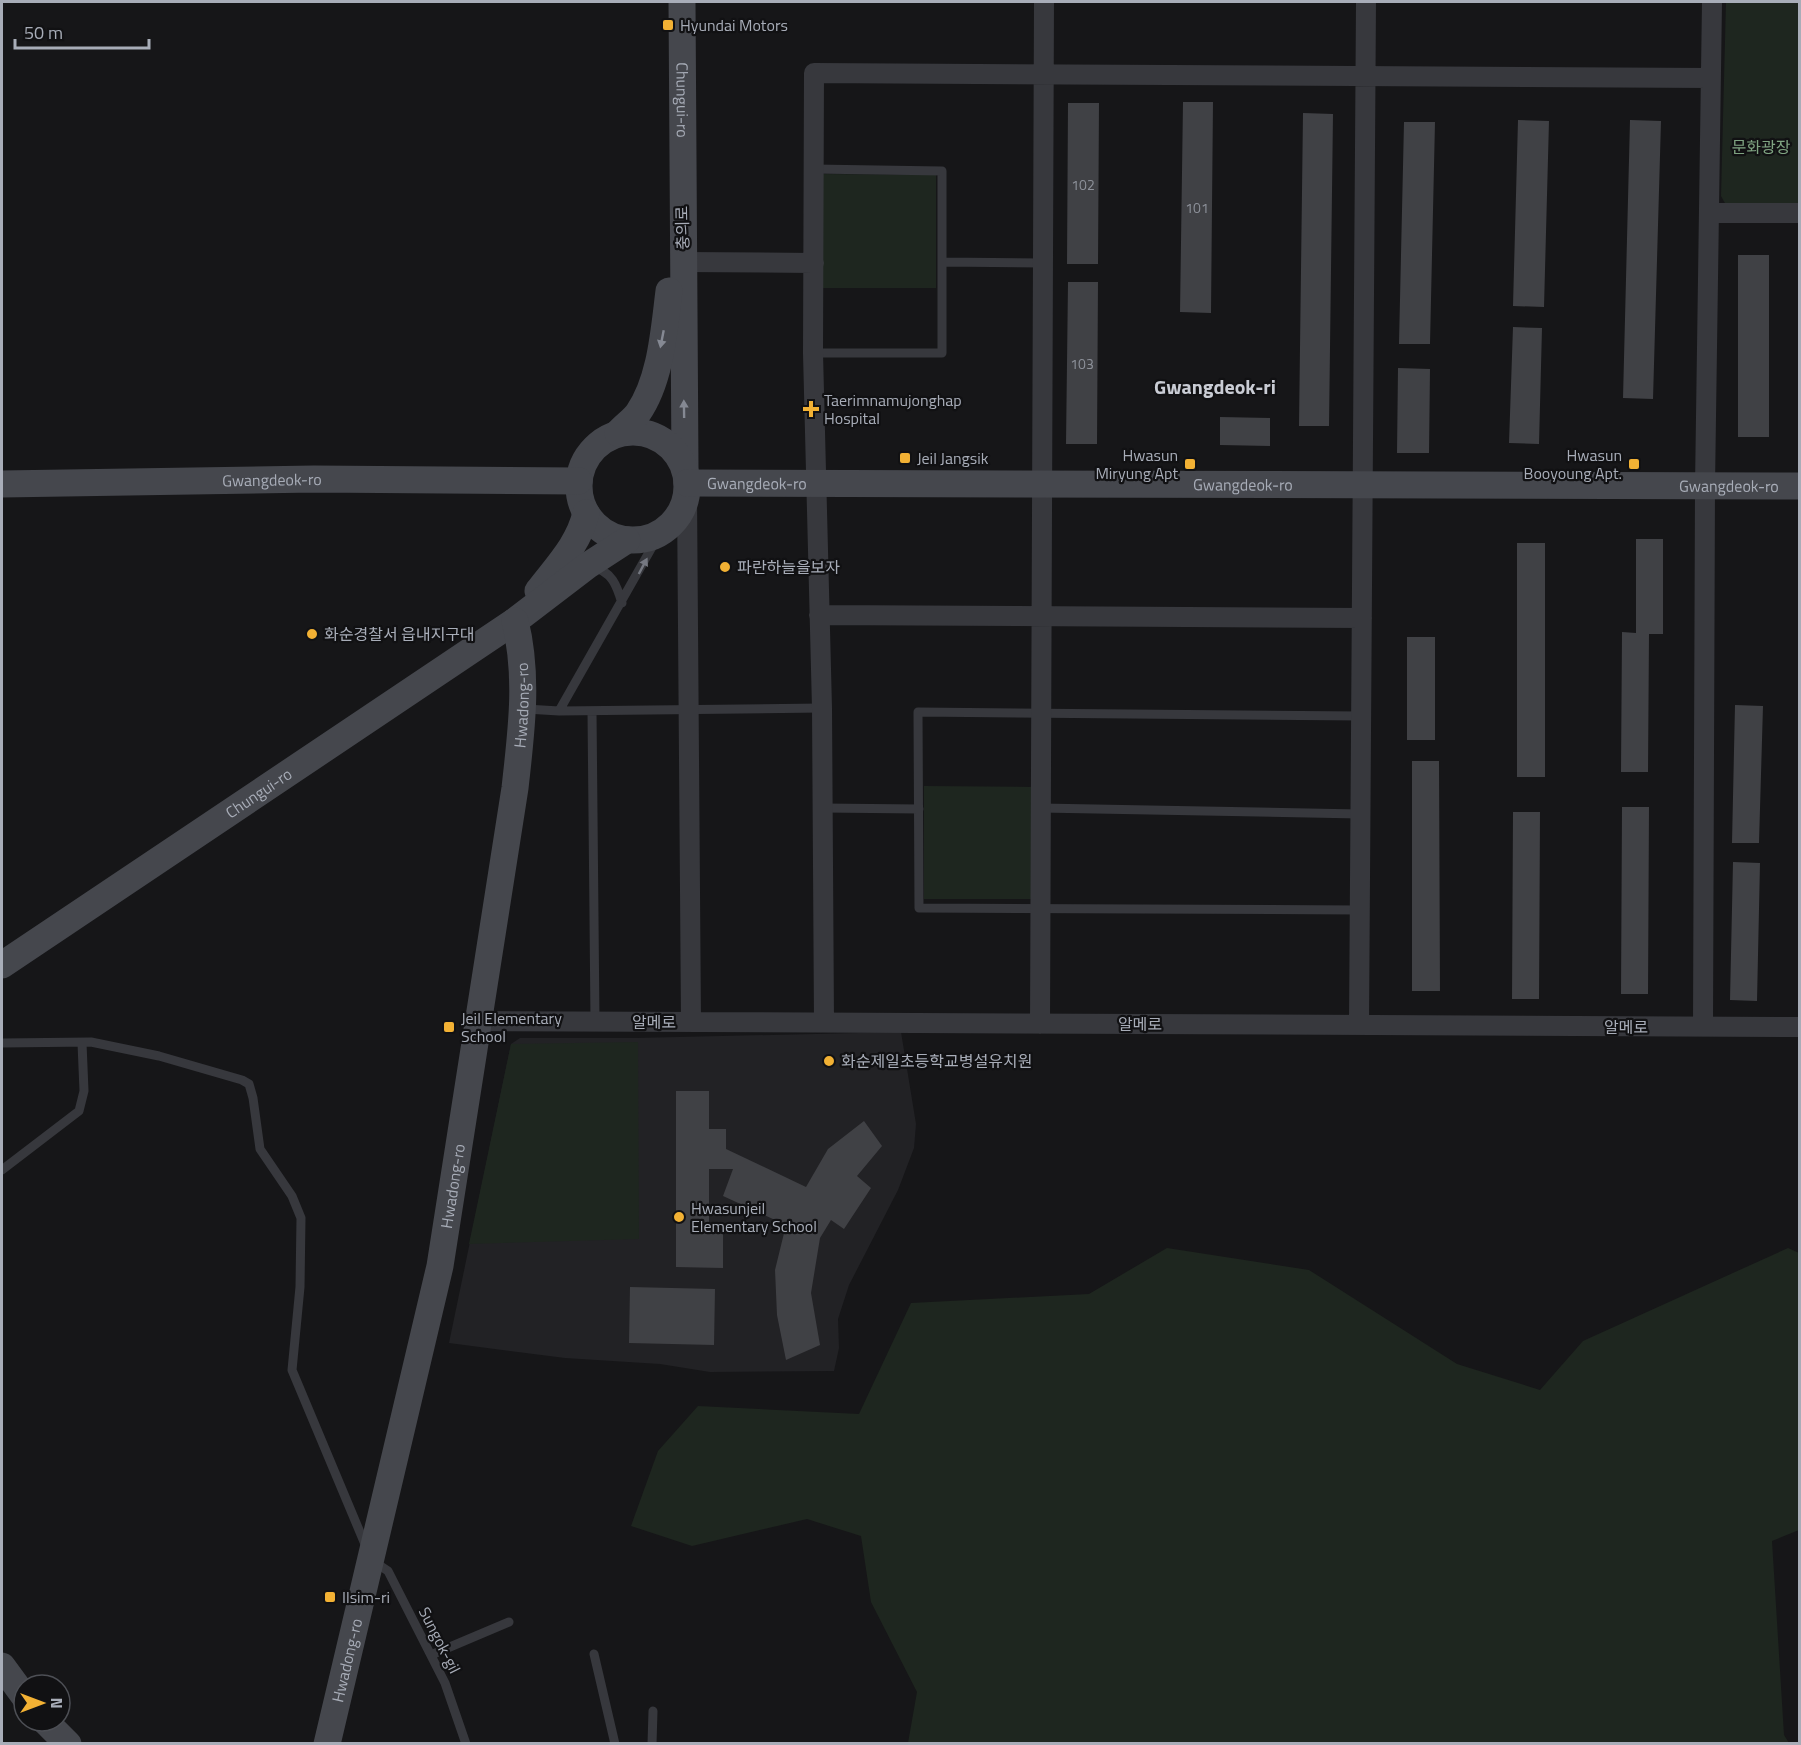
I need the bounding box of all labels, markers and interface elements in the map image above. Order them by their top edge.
scale bar [15,12,148,50]
place label: Hyundai Motors [680,13,788,37]
marker: Hyundai Motors [661,18,675,32]
text: 50 m [24,19,63,46]
street label: Chungui-ro [670,62,695,138]
park label: 문화광장 [1732,135,1791,159]
house number: 102 [1071,174,1095,195]
house number: 101 [1185,197,1209,218]
street label: 충의로 [670,205,694,250]
one-way arrow [657,330,666,349]
house number: 103 [1070,353,1094,374]
district label: Gwangdeok-ri [1154,371,1276,402]
place label: Taerimnamujonghap Hospital [824,388,962,430]
one-way arrow [679,400,689,419]
marker: Taerimnamujonghap Hospital [802,400,820,418]
place label: Hwasun Miryung Apt [1095,443,1178,485]
place label: Hwasun Booyoung Apt. [1524,443,1622,485]
place label: Jeil Jangsik [917,446,989,470]
marker: Jeil Jangsik [898,451,912,465]
marker: Hwasun Miryung Apt [1183,457,1197,471]
marker: Hwasun Booyoung Apt. [1627,457,1641,471]
street label: Gwangdeok-ro [222,467,322,492]
street label: Gwangdeok-ro [707,471,807,495]
street label: Gwangdeok-ro [1193,472,1293,497]
street label: Gwangdeok-ro [1679,474,1779,498]
place label: 파란하늘을보자 [737,555,840,579]
one-way arrow [638,557,648,574]
marker: 파란하늘을보자 [718,560,732,574]
place label: 화순경찰서 읍내지구대 [324,622,475,646]
marker: 화순경찰서 읍내지구대 [305,627,319,641]
street label: Hwadong-ro [507,662,535,749]
street label: Chungui-ro [221,762,297,824]
place label: Jeil Elementary School [461,1006,562,1048]
street label: 알메로 [632,1010,676,1034]
street label: 알메로 [1118,1012,1162,1036]
street label: 알메로 [1604,1015,1648,1039]
marker: Jeil Elementary School [442,1020,456,1034]
place label: 화순제일초등학교병설유치원 [841,1049,1032,1073]
marker: 화순제일초등학교병설유치원 [822,1054,836,1068]
street label: Hwadong-ro [434,1142,471,1230]
place label: Hwasunjeil Elementary School [691,1196,817,1238]
marker: Hwasunjeil Elementary School [672,1210,686,1224]
place label: Ilsim-ri [342,1585,390,1609]
marker: Ilsim-ri [323,1590,337,1604]
street label: Sungok-gil [413,1602,467,1678]
street label: Hwadong-ro [325,1616,368,1705]
north arrow [12,1673,72,1733]
text: N [45,1697,69,1709]

